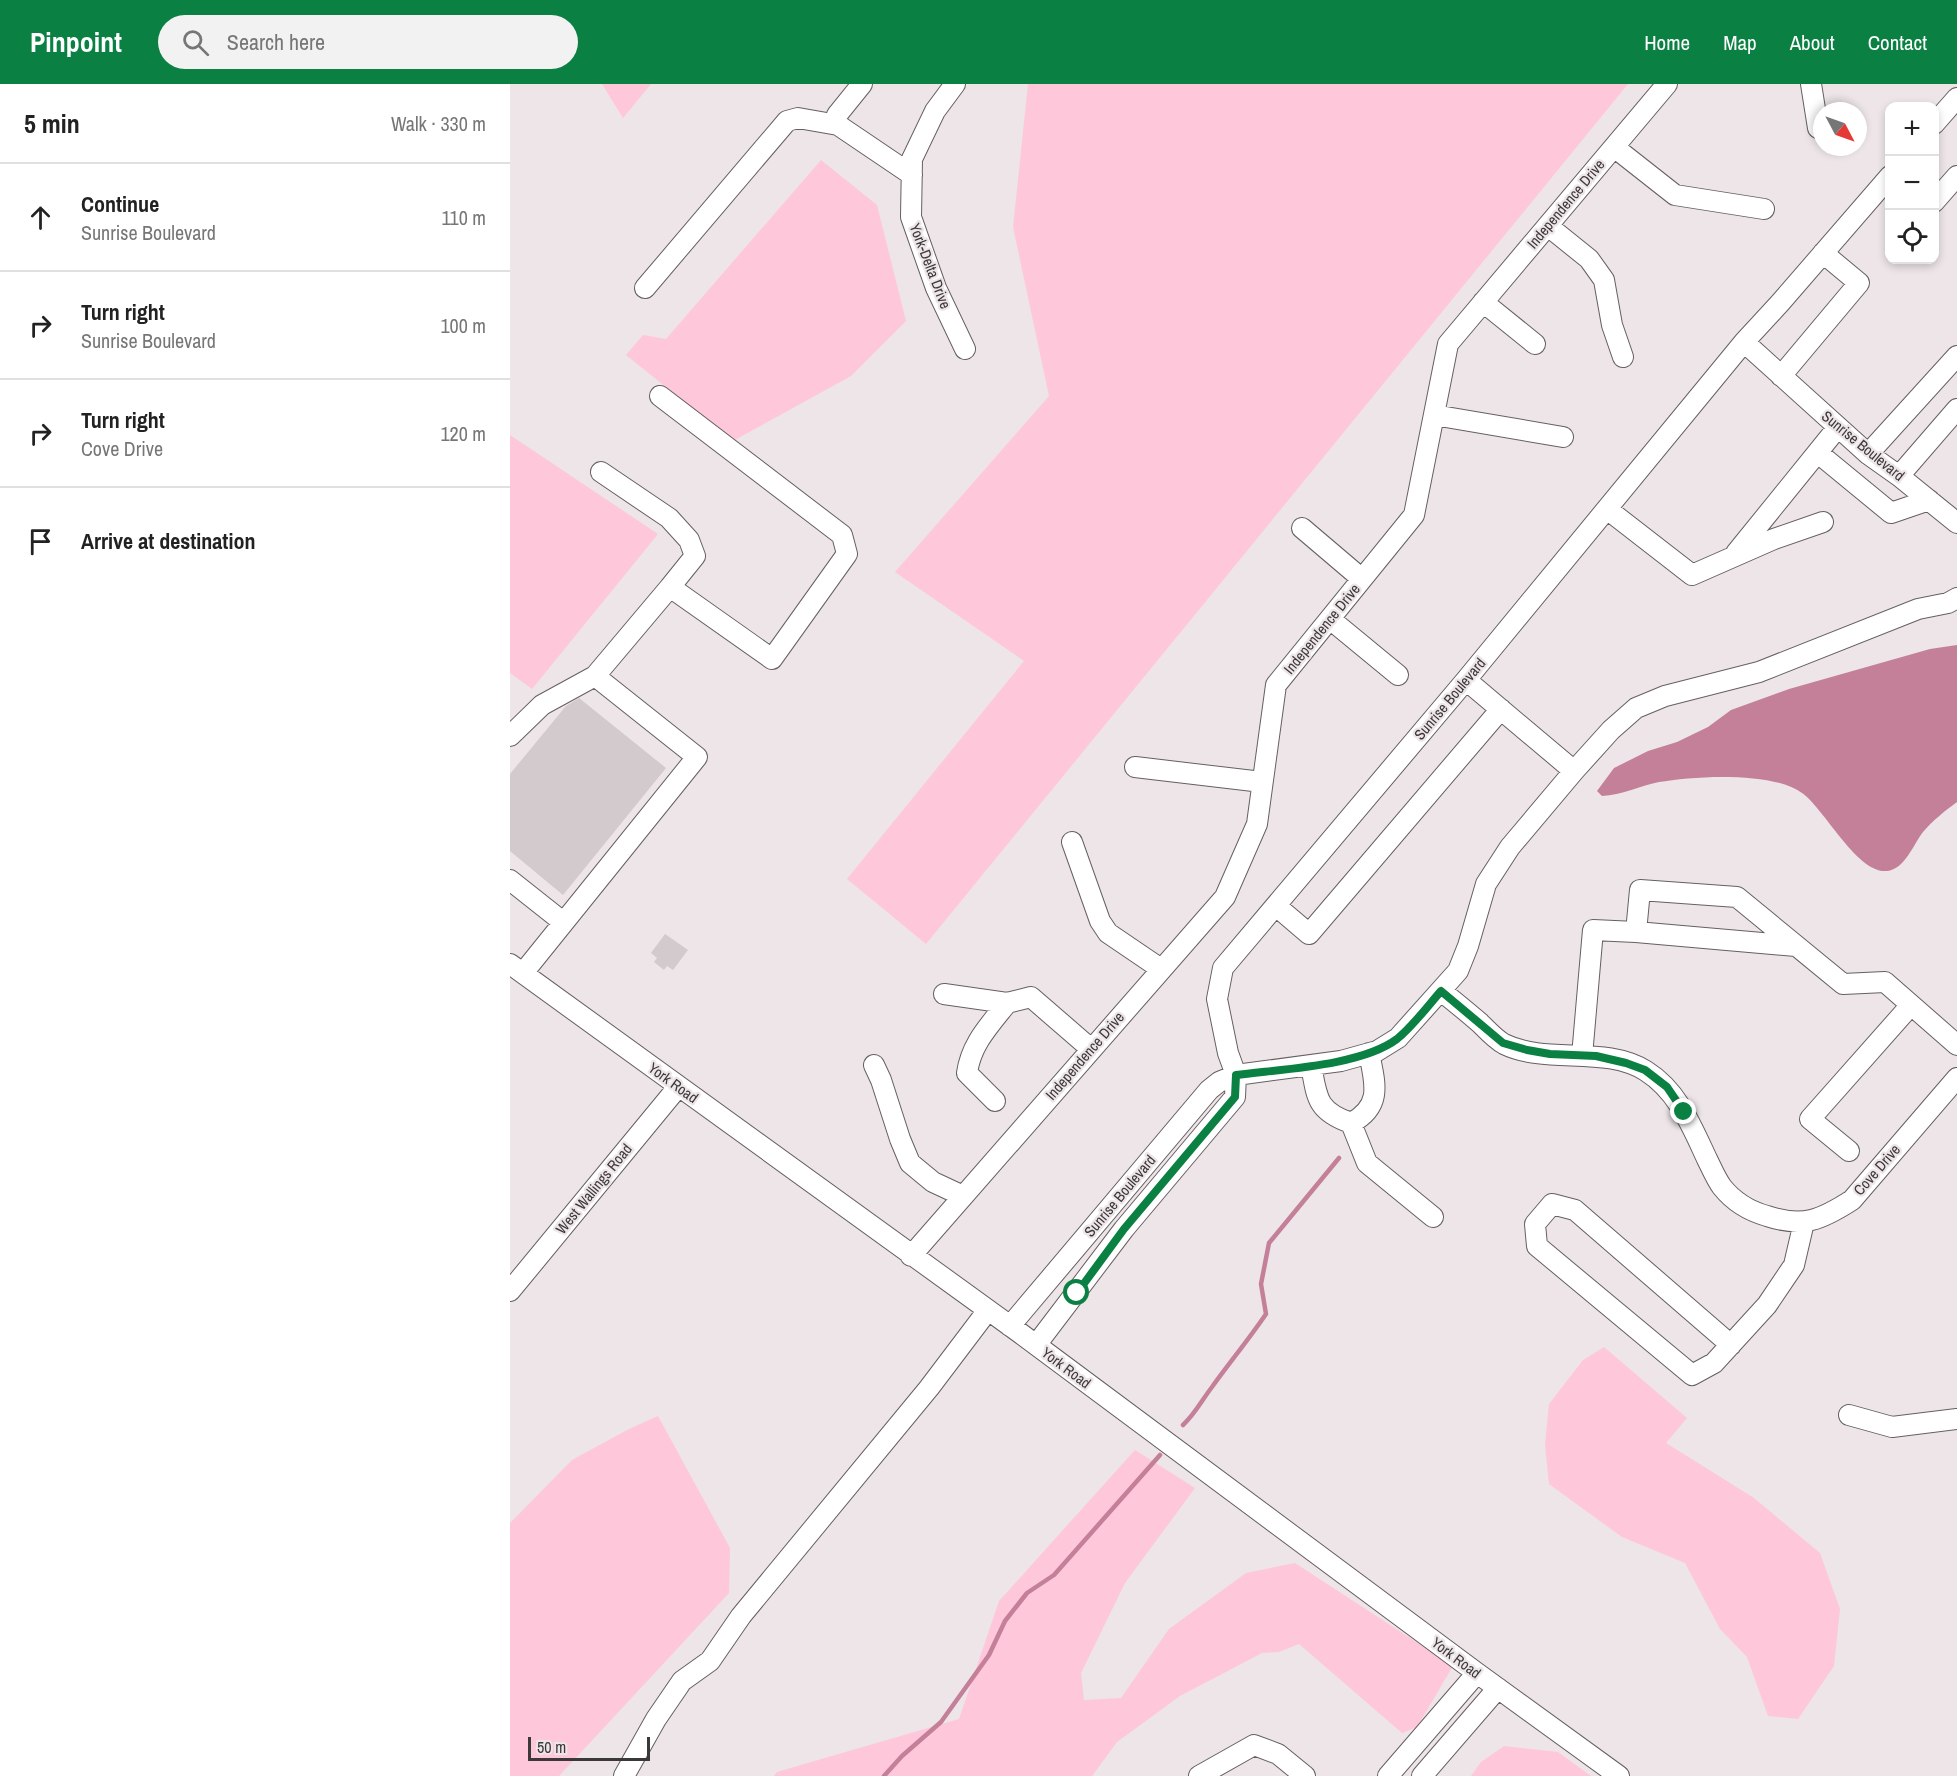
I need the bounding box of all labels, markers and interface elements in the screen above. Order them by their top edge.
search box [158,15,578,69]
text: Pinpoint [30,23,122,61]
icon: search [179,26,212,59]
text: Search here [227,27,325,57]
text: Home [1644,28,1690,57]
text: Map [1723,28,1757,57]
text: About [1790,28,1835,57]
text: Contact [1868,28,1927,57]
north arrow [1813,102,1867,156]
map controls [1885,102,1939,264]
button: + [1885,102,1939,156]
text: 5 min [24,106,80,141]
text: Walk · 330 m [391,110,486,137]
street label: Independence Drive [1522,154,1609,253]
button: − [1885,156,1939,210]
text: Continue [81,189,159,219]
icon: ahead [24,201,57,234]
text: 110 m [442,204,486,231]
button: locate [1885,210,1939,264]
text: Sunrise Boulevard [81,219,216,246]
street label: York-Delta Drive [905,220,956,312]
text: Turn right [81,297,165,327]
icon: right [24,309,57,342]
text: 100 m [440,312,486,339]
text: Sunrise Boulevard [81,327,216,354]
text: Turn right [81,405,165,435]
street label: Sunrise Boulevard [1817,406,1909,486]
icon: right [24,417,57,450]
text: 120 m [440,420,486,447]
text: Cove Drive [81,435,163,462]
icon: arrive [24,525,57,558]
text: Arrive at destination [81,526,255,556]
street label: Independence Drive [1279,579,1365,678]
street label: Sunrise Boulevard [1409,653,1490,744]
street label: Independence Drive [1040,1007,1129,1104]
street label: York Road [644,1057,703,1108]
route end [1670,1098,1696,1124]
street label: West Wallings Road [551,1139,637,1238]
street label: Cove Drive [1849,1139,1905,1200]
street label: Sunrise Boulevard [1079,1150,1160,1241]
route start [1063,1279,1089,1305]
street label: York Road [1037,1342,1095,1393]
street label: York Road [1427,1632,1485,1683]
scale bar [528,1734,650,1762]
text: 50 m [537,1736,566,1758]

